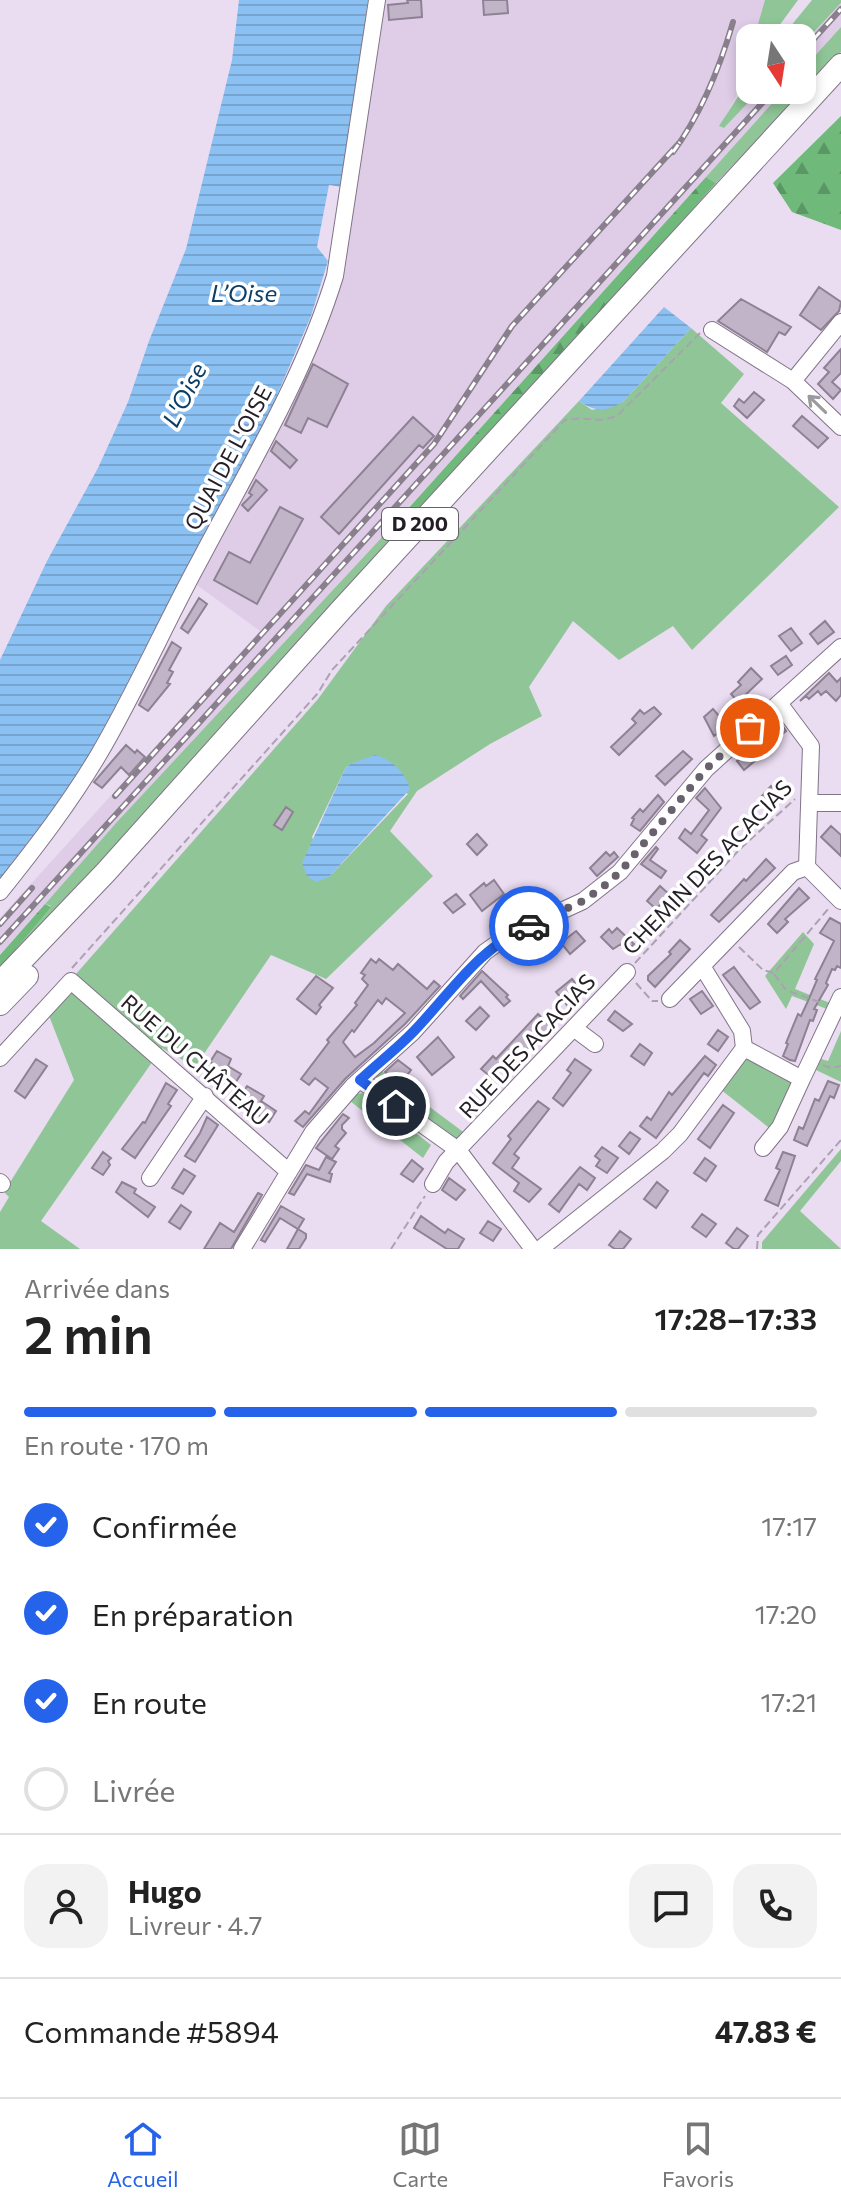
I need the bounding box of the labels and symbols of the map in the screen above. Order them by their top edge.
north arrow [736,24,816,104]
water label: L’Oise [211,278,277,307]
water label: L'Oise [155,357,212,431]
street label: QUAI DE L'OISE [178,381,277,535]
one-way arrow [807,394,827,413]
road number: D 200 [382,508,458,540]
pin [716,694,784,762]
street label: CHEMIN DES ACACIAS [616,774,797,960]
courier [489,886,569,966]
street label: RUE DES ACACIAS [453,968,600,1123]
street label: RUE DU CHÂTEAU [116,988,275,1131]
pin [362,1072,430,1140]

